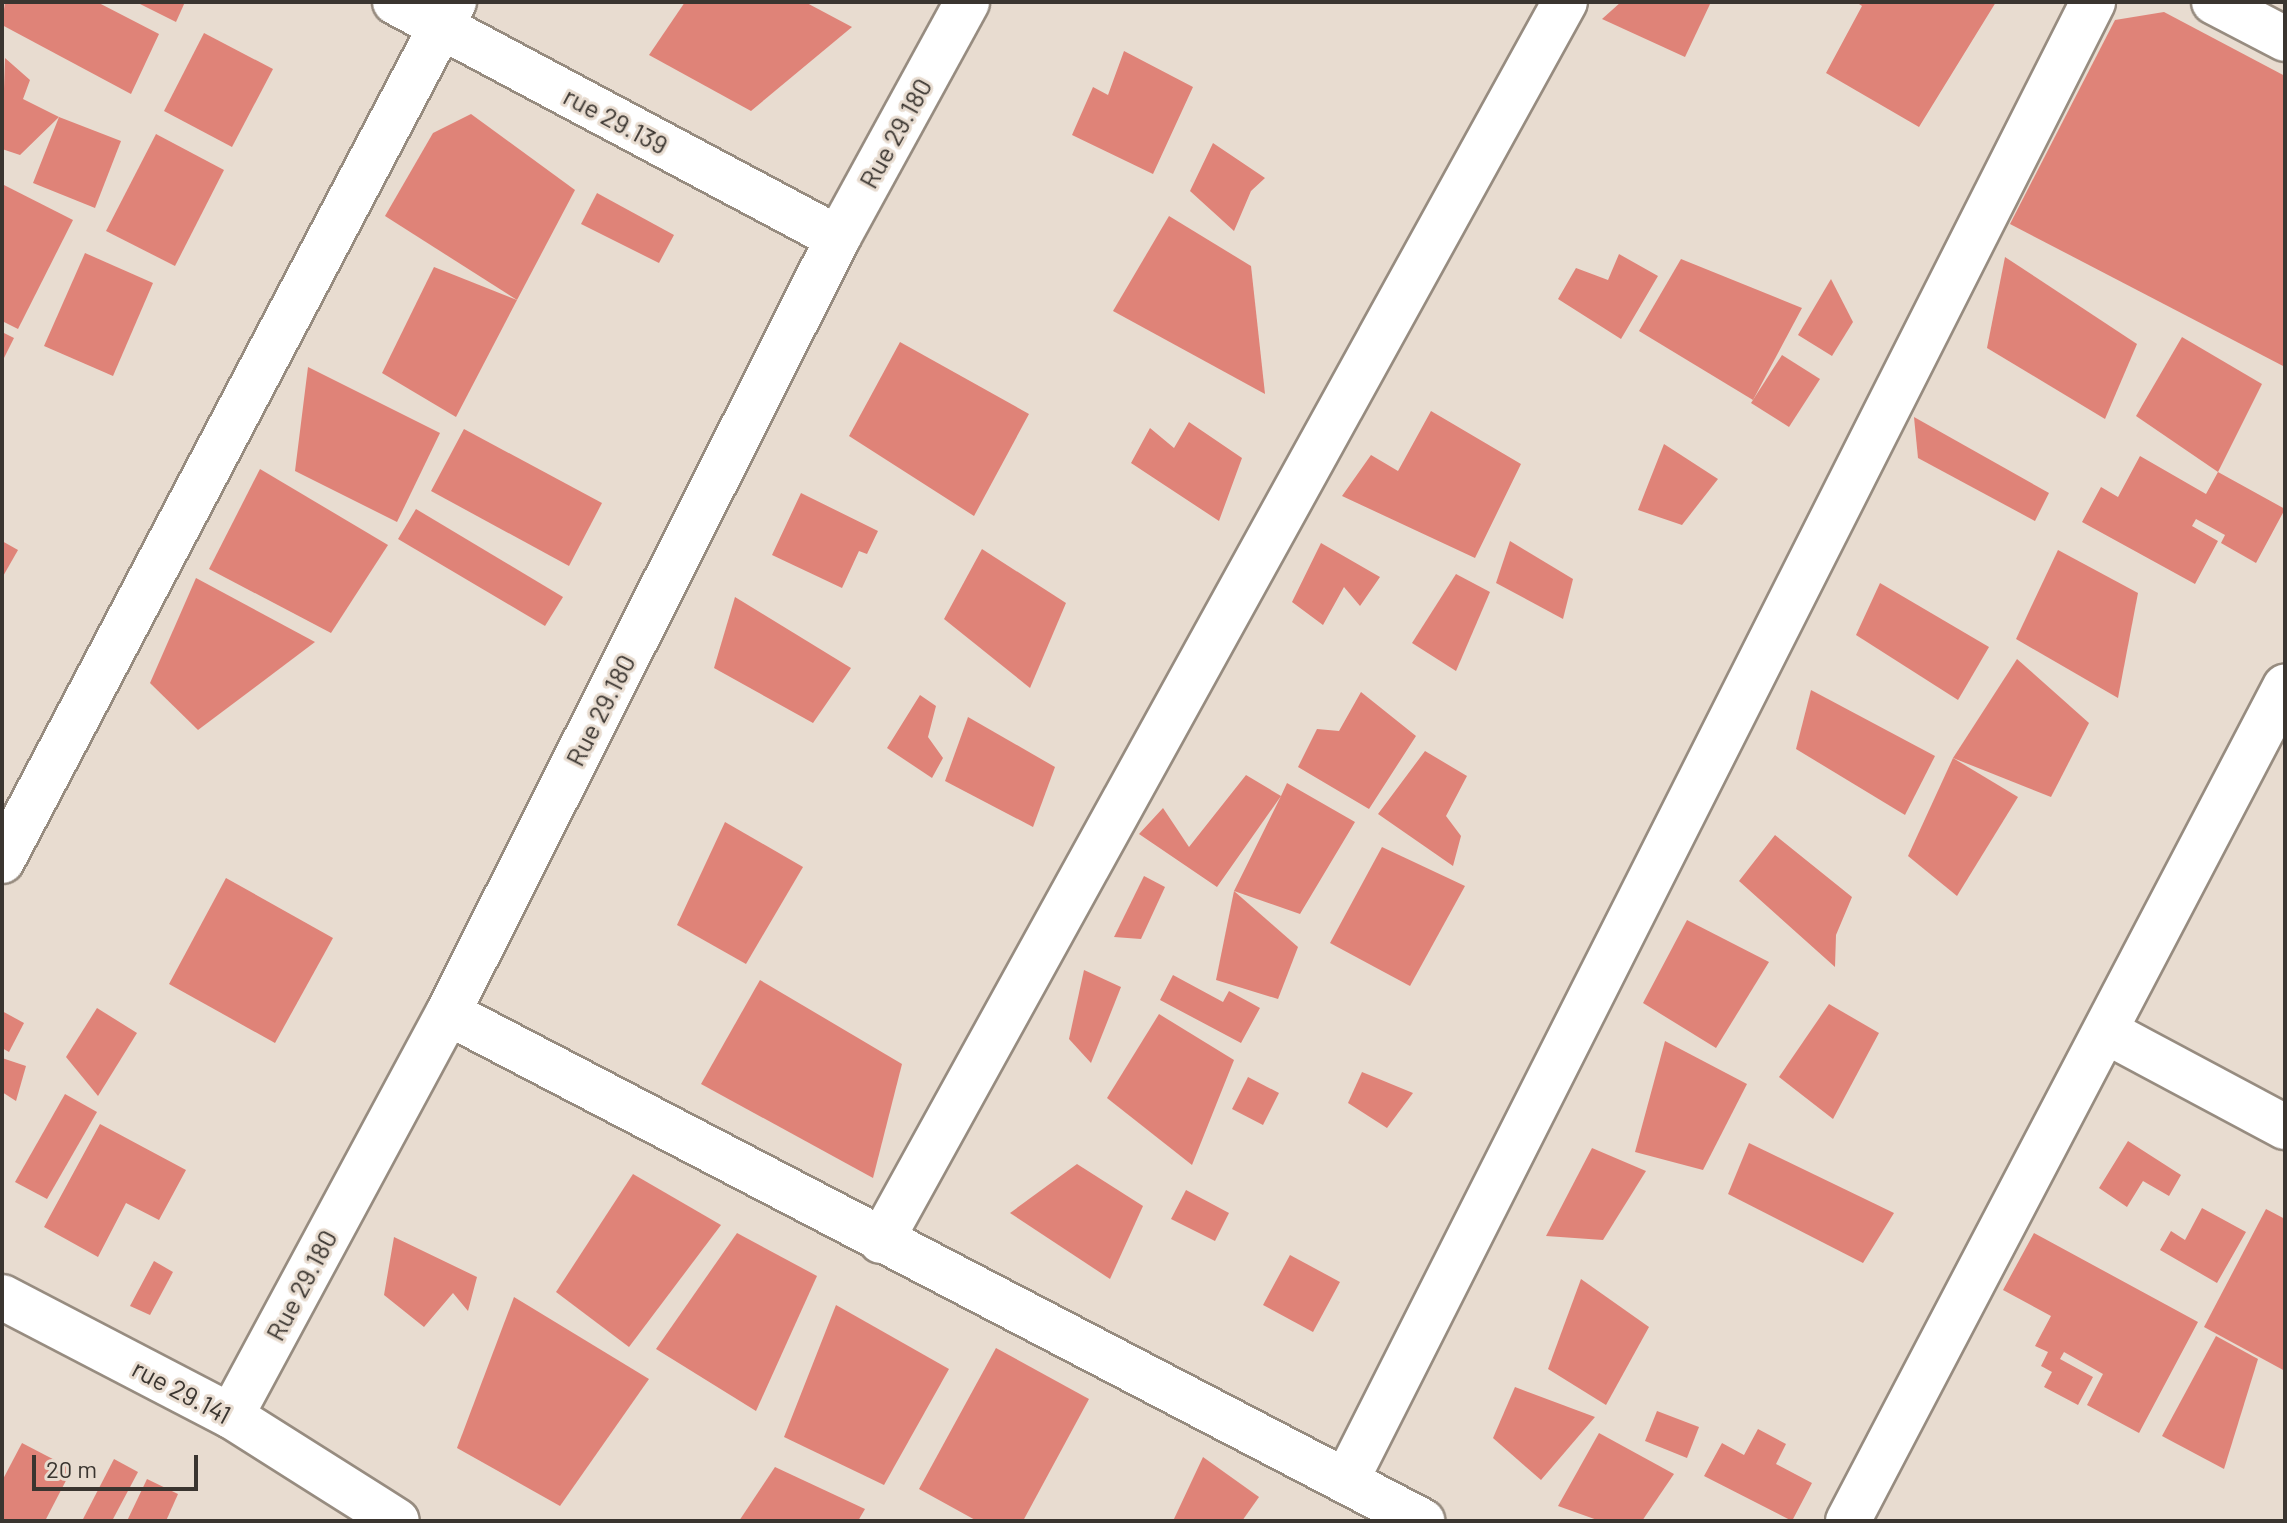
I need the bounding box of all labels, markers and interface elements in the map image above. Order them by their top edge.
street label: Rue 29.180 [852,73,938,193]
street label: rue 29.139 [559,80,673,160]
street label: Rue 29.180 [559,649,641,771]
street label: Rue 29.180 [259,1224,343,1346]
street label: rue 29.141 [127,1352,237,1430]
scale bar [36,1439,202,1489]
text: 20 m [46,1454,97,1483]

